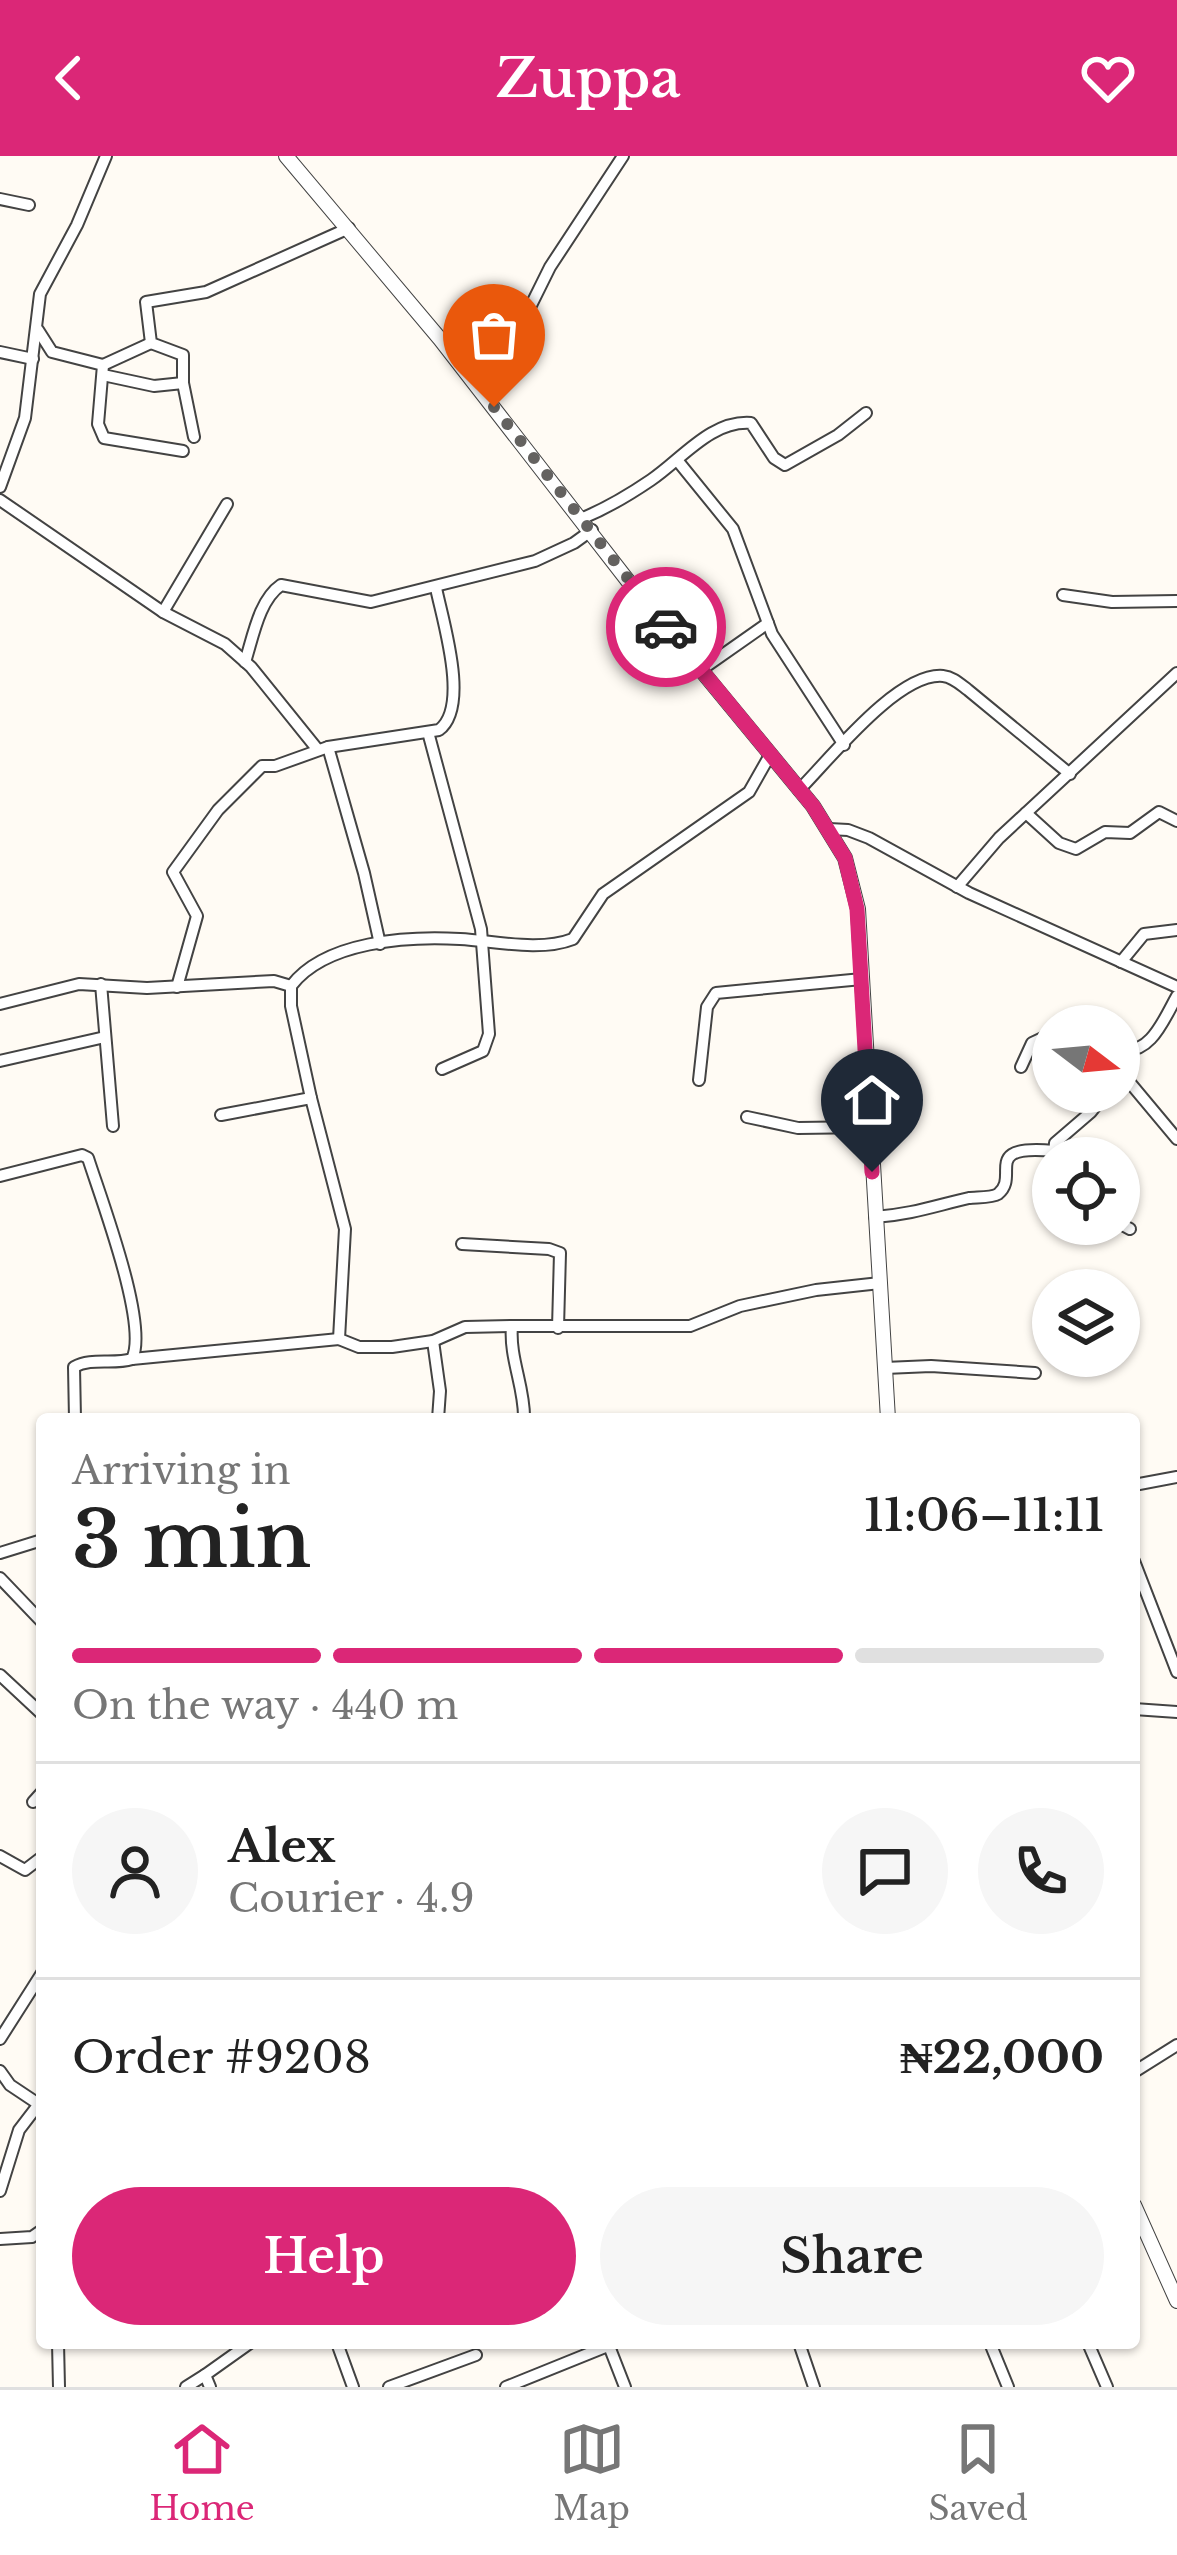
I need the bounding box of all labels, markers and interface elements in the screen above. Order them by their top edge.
icon: back [36,45,102,111]
text: Zuppa [496,45,681,112]
icon: heart [1075,45,1141,111]
pin [443,284,545,407]
icon: bag [461,302,527,368]
courier [606,567,726,687]
icon: car [633,594,699,660]
north arrow [1032,1005,1140,1113]
map controls [1032,1005,1140,1377]
pin [821,1049,923,1172]
icon: home [839,1067,905,1133]
button: locate [1032,1137,1140,1245]
button: layers [1032,1269,1140,1377]
text: Arriving in [72,1446,291,1495]
text: 11:06–11:11 [864,1487,1104,1543]
text: 3 min [72,1491,311,1588]
text: On the way · 440 m [72,1681,458,1730]
button: person [72,1808,198,1934]
button: chat [822,1808,948,1934]
button: phone [978,1808,1104,1934]
text: Alex [228,1818,335,1874]
text: Courier · 4.9 [228,1874,474,1923]
text: Order #9208 [72,2029,371,2085]
text: ₦22,000 [900,2029,1104,2085]
button: Help [72,2187,576,2325]
button: Share [600,2187,1104,2325]
tab: Home [149,2416,255,2529]
tab: Map [553,2416,630,2529]
tab: Saved [928,2416,1028,2529]

